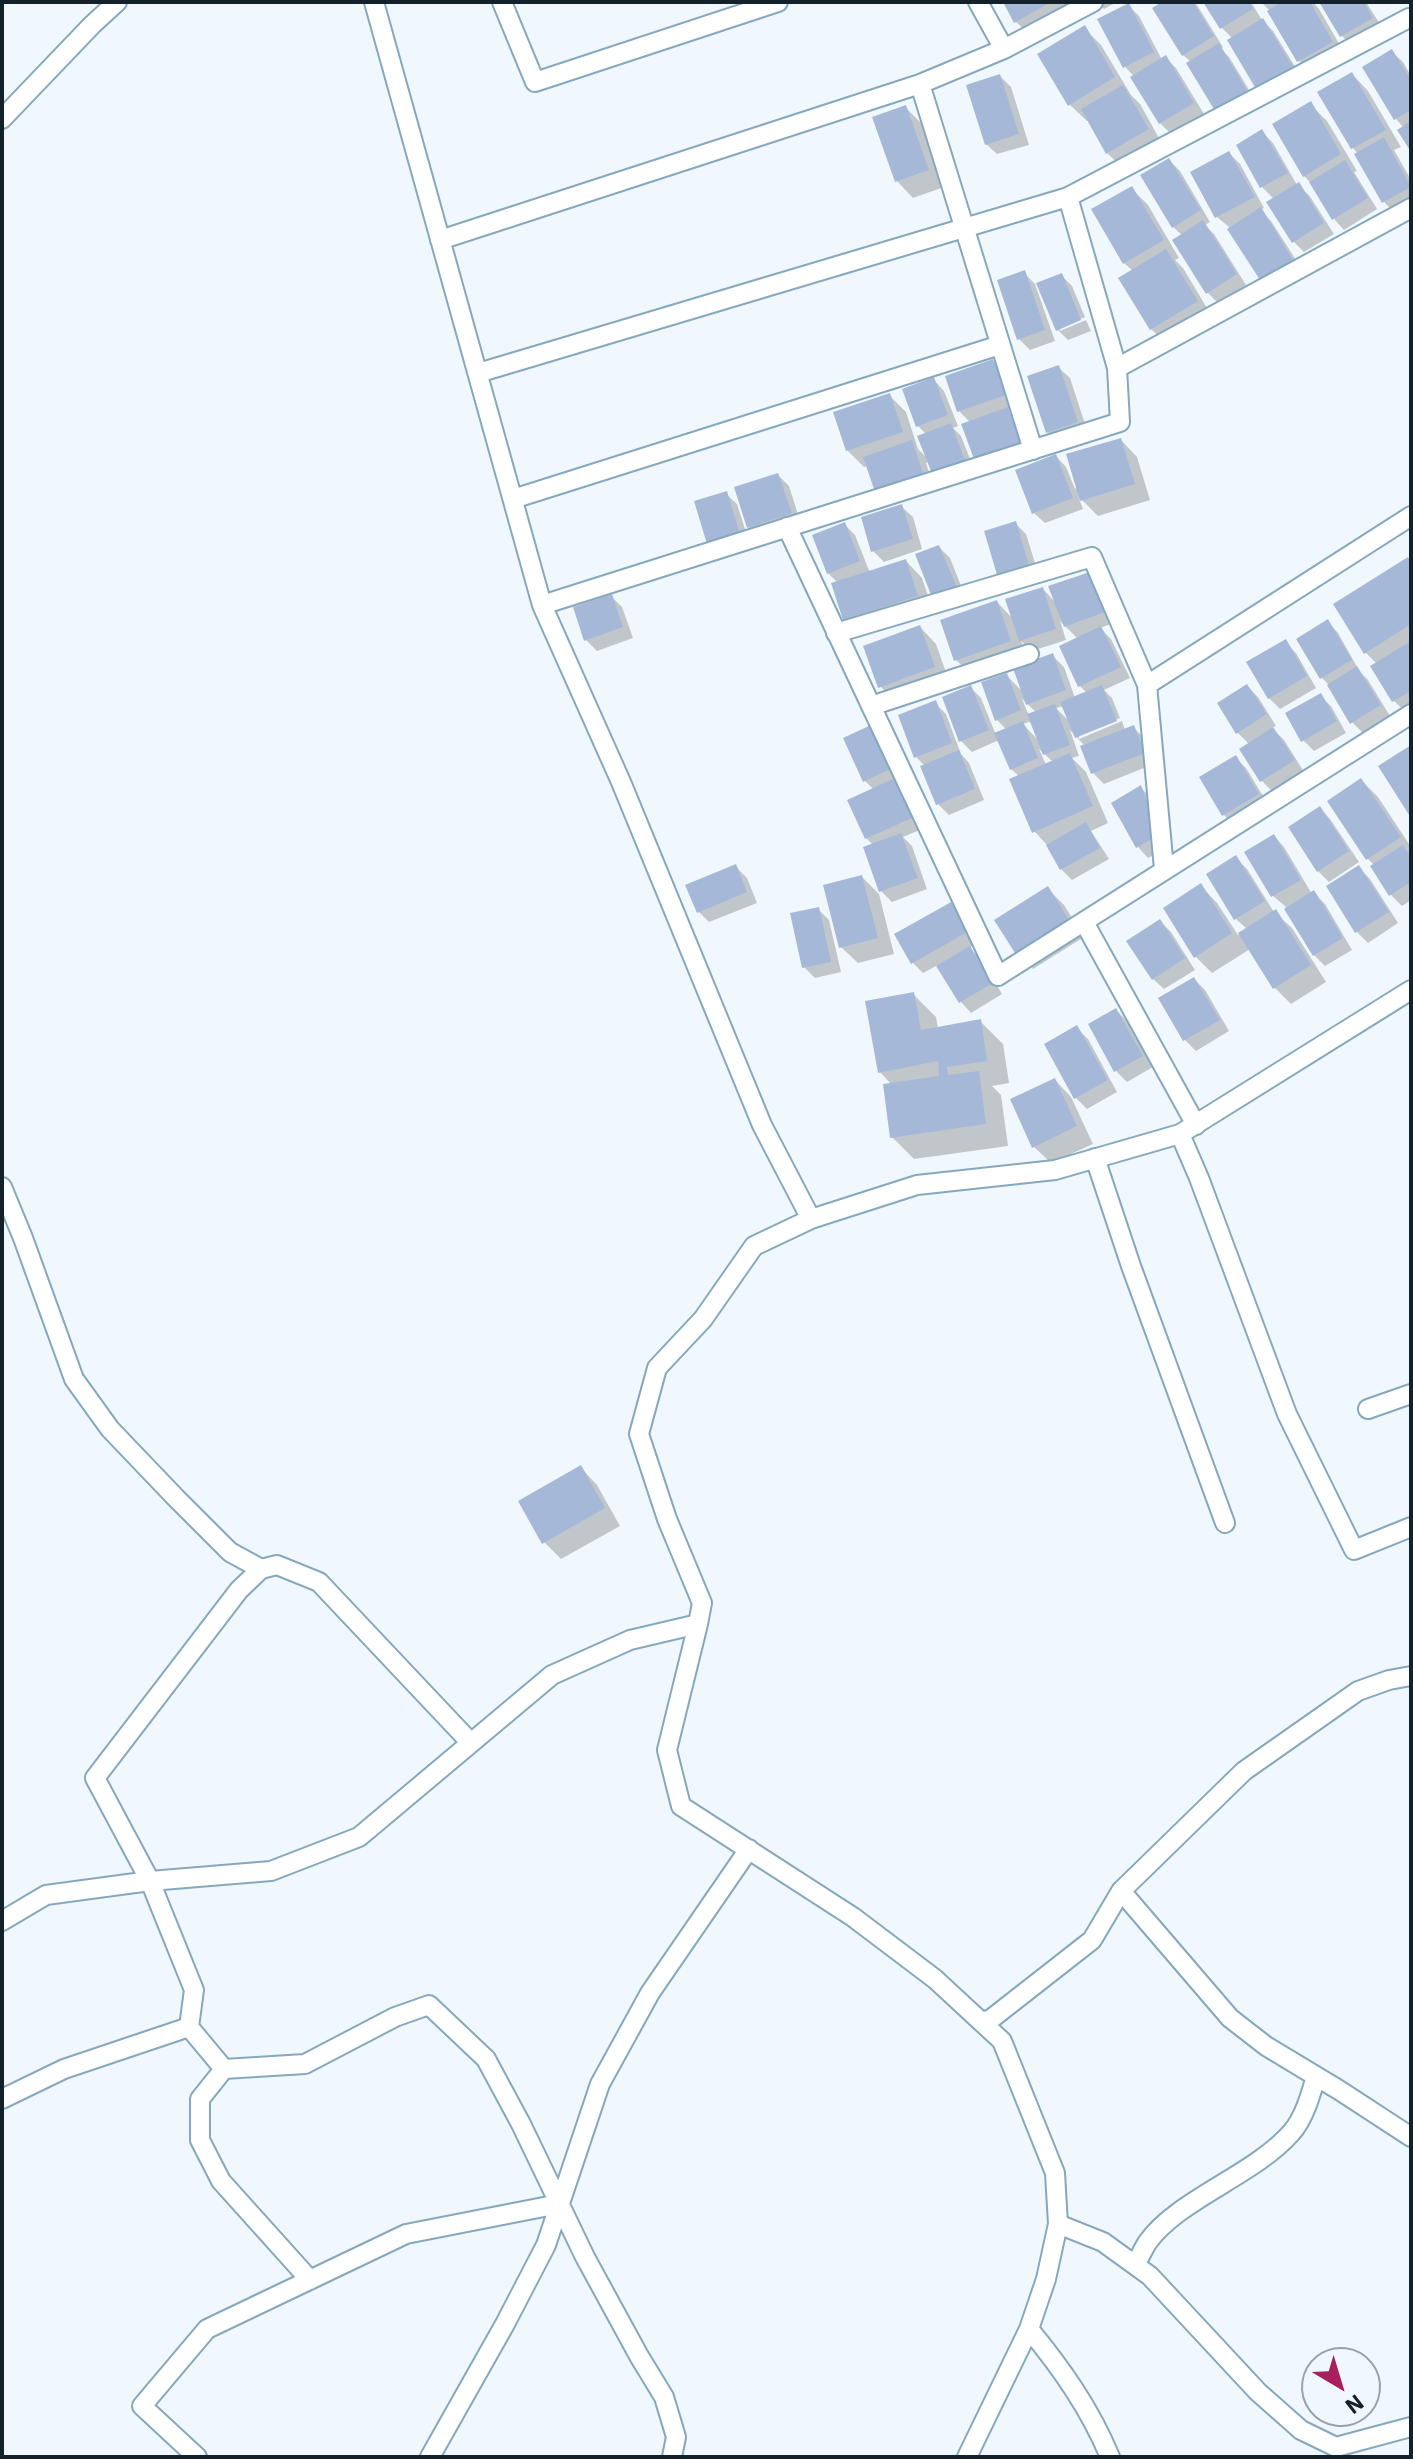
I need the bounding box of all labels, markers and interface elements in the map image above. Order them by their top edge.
north arrow [1301,2347,1381,2427]
text: N [1340,2388,1370,2421]

